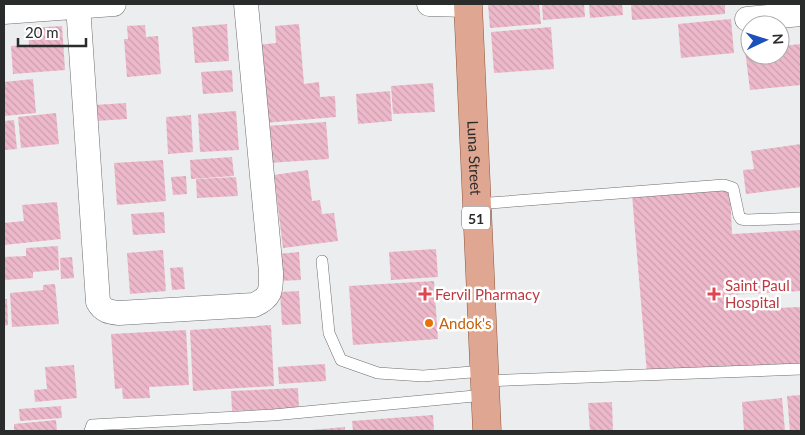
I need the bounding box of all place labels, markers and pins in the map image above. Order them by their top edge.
place label: Saint Paul Hospital [725,276,790,311]
place label: Fervil Pharmacy [435,285,540,303]
marker: Saint Paul Hospital [707,287,721,301]
marker: Fervil Pharmacy [419,288,431,300]
place label: Andok's [439,314,491,332]
marker: Andok's [423,317,435,329]

